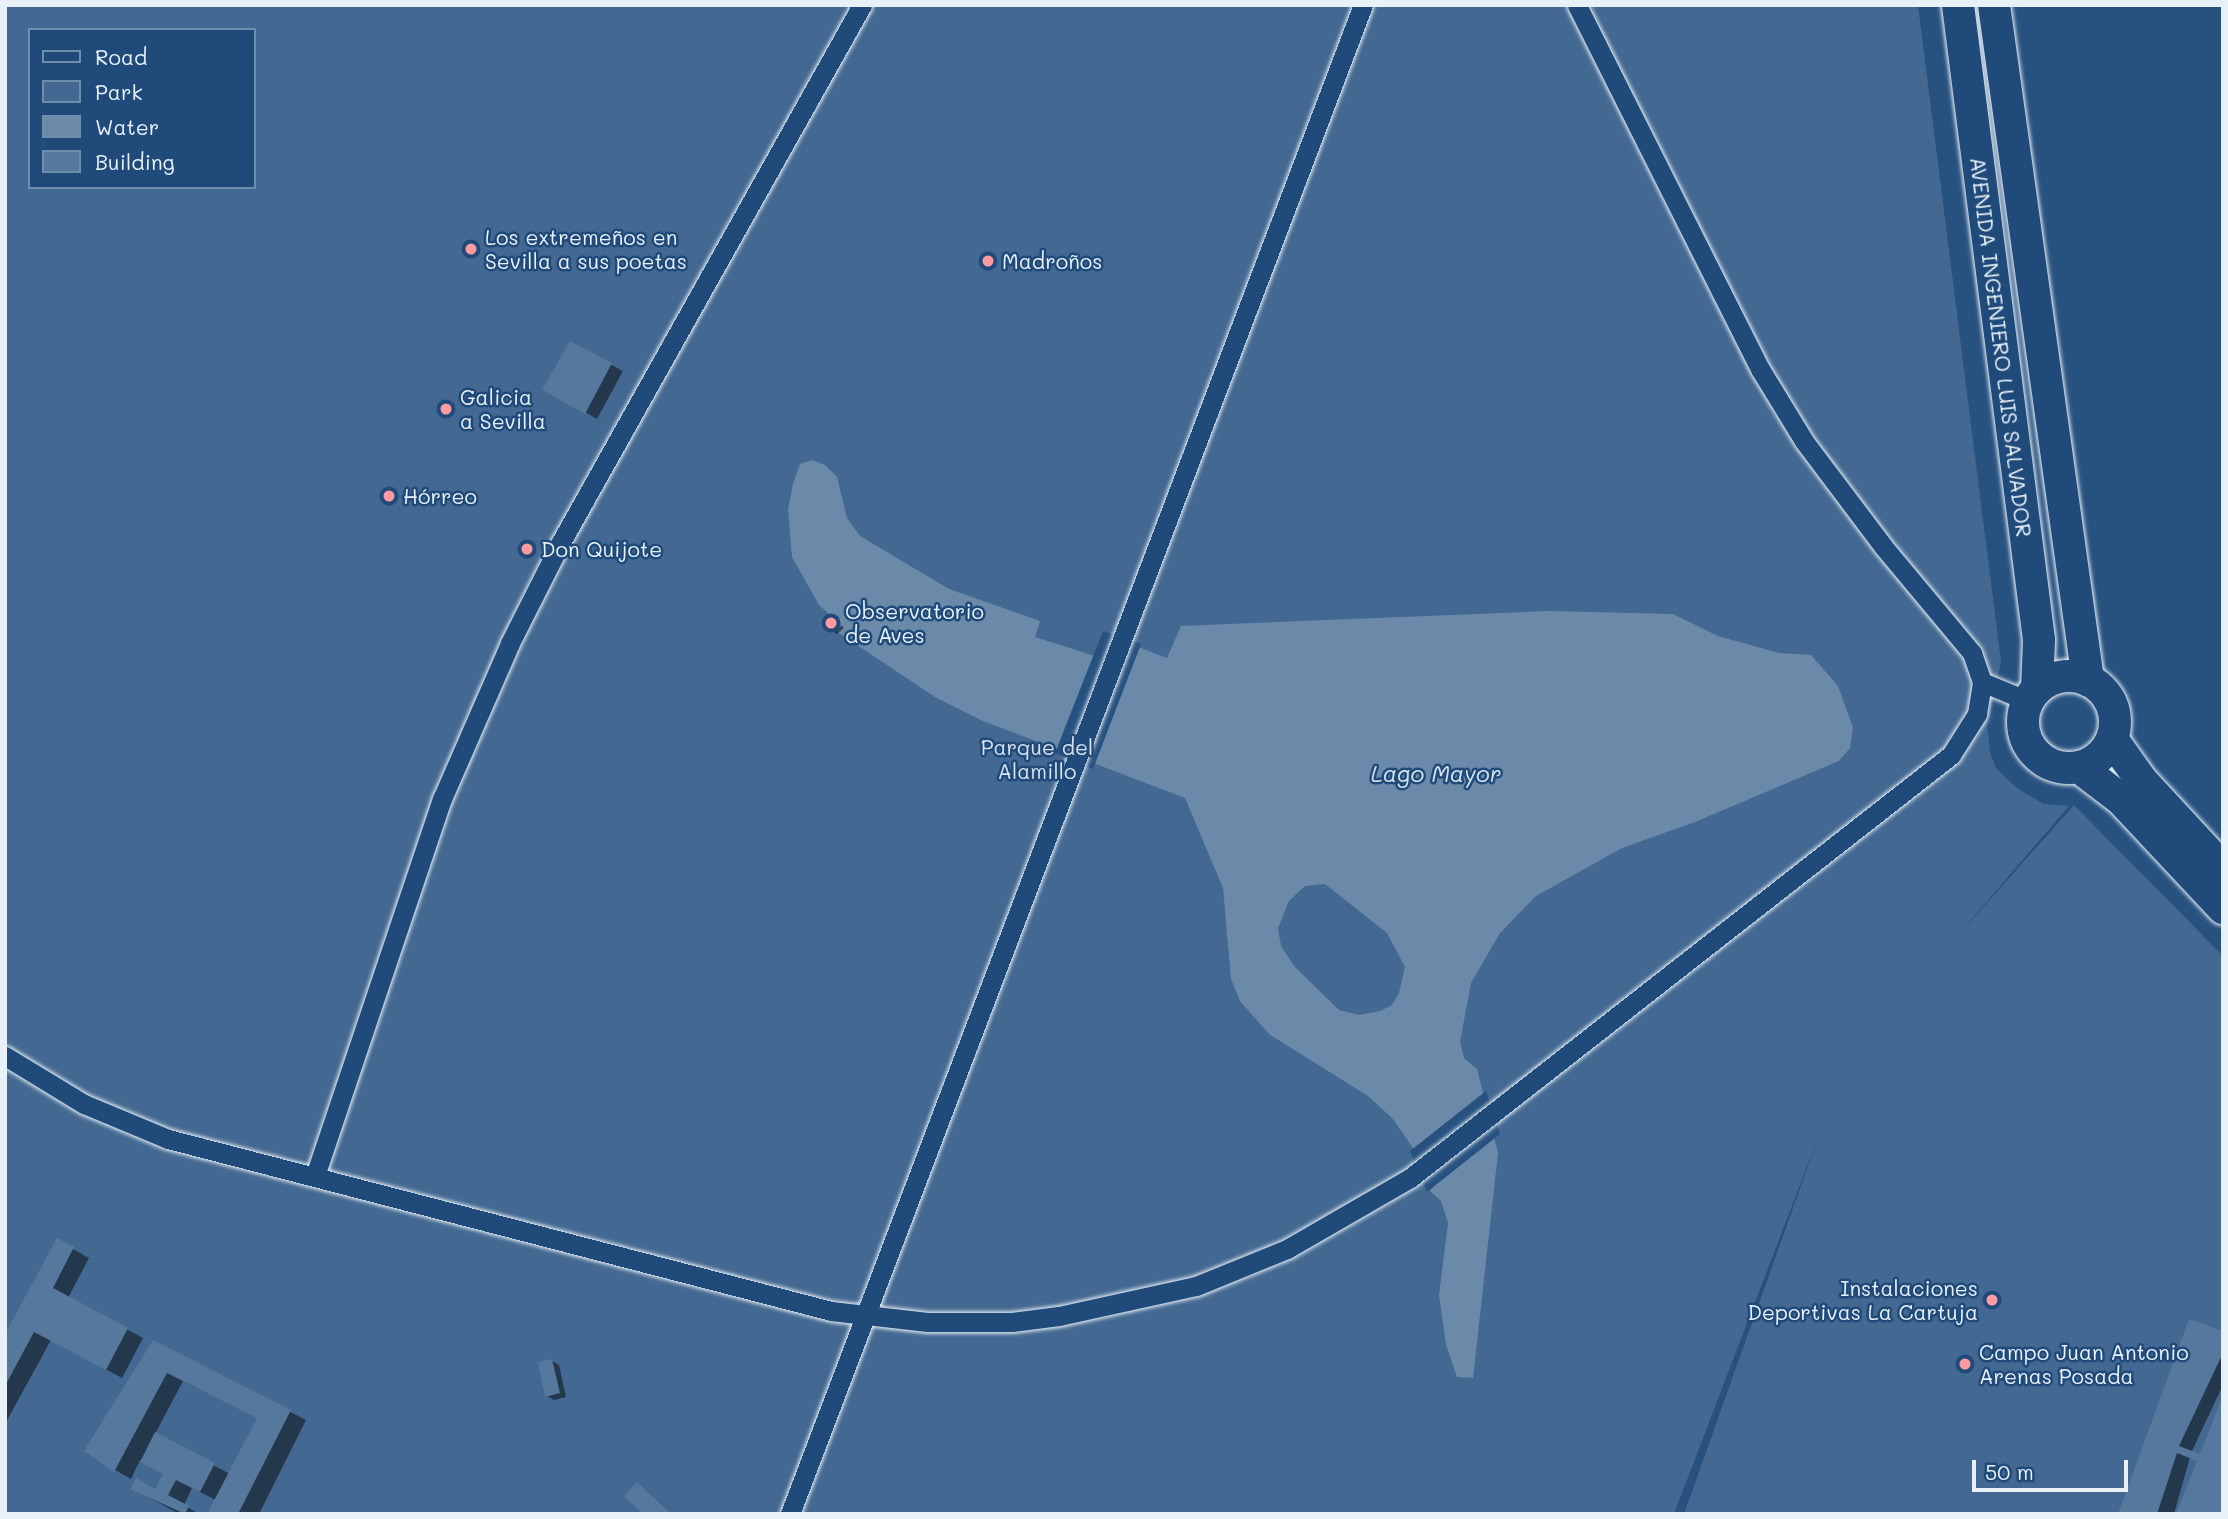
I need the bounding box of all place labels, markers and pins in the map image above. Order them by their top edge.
place label: Los extremeños en Sevilla a sus poetas [485,224,687,274]
marker: Los extremeños en Sevilla a sus poetas [463,241,479,257]
place label: Madroños [1002,248,1102,274]
marker: Madroños [980,253,996,269]
place label: Galicia a Sevilla [460,384,546,434]
marker: Galicia a Sevilla [438,401,454,417]
place label: Hórreo [403,483,477,509]
marker: Hórreo [381,488,397,504]
place label: Don Quijote [541,536,662,562]
marker: Don Quijote [519,541,535,557]
place label: Observatorio de Aves [845,598,984,648]
marker: Observatorio de Aves [823,615,839,631]
place label: Instalaciones Deportivas La Cartuja [1748,1275,1978,1325]
marker: Instalaciones Deportivas La Cartuja [1984,1292,2000,1308]
place label: Campo Juan Antonio Arenas Posada [1979,1339,2189,1389]
marker: Campo Juan Antonio Arenas Posada [1957,1356,1973,1372]

